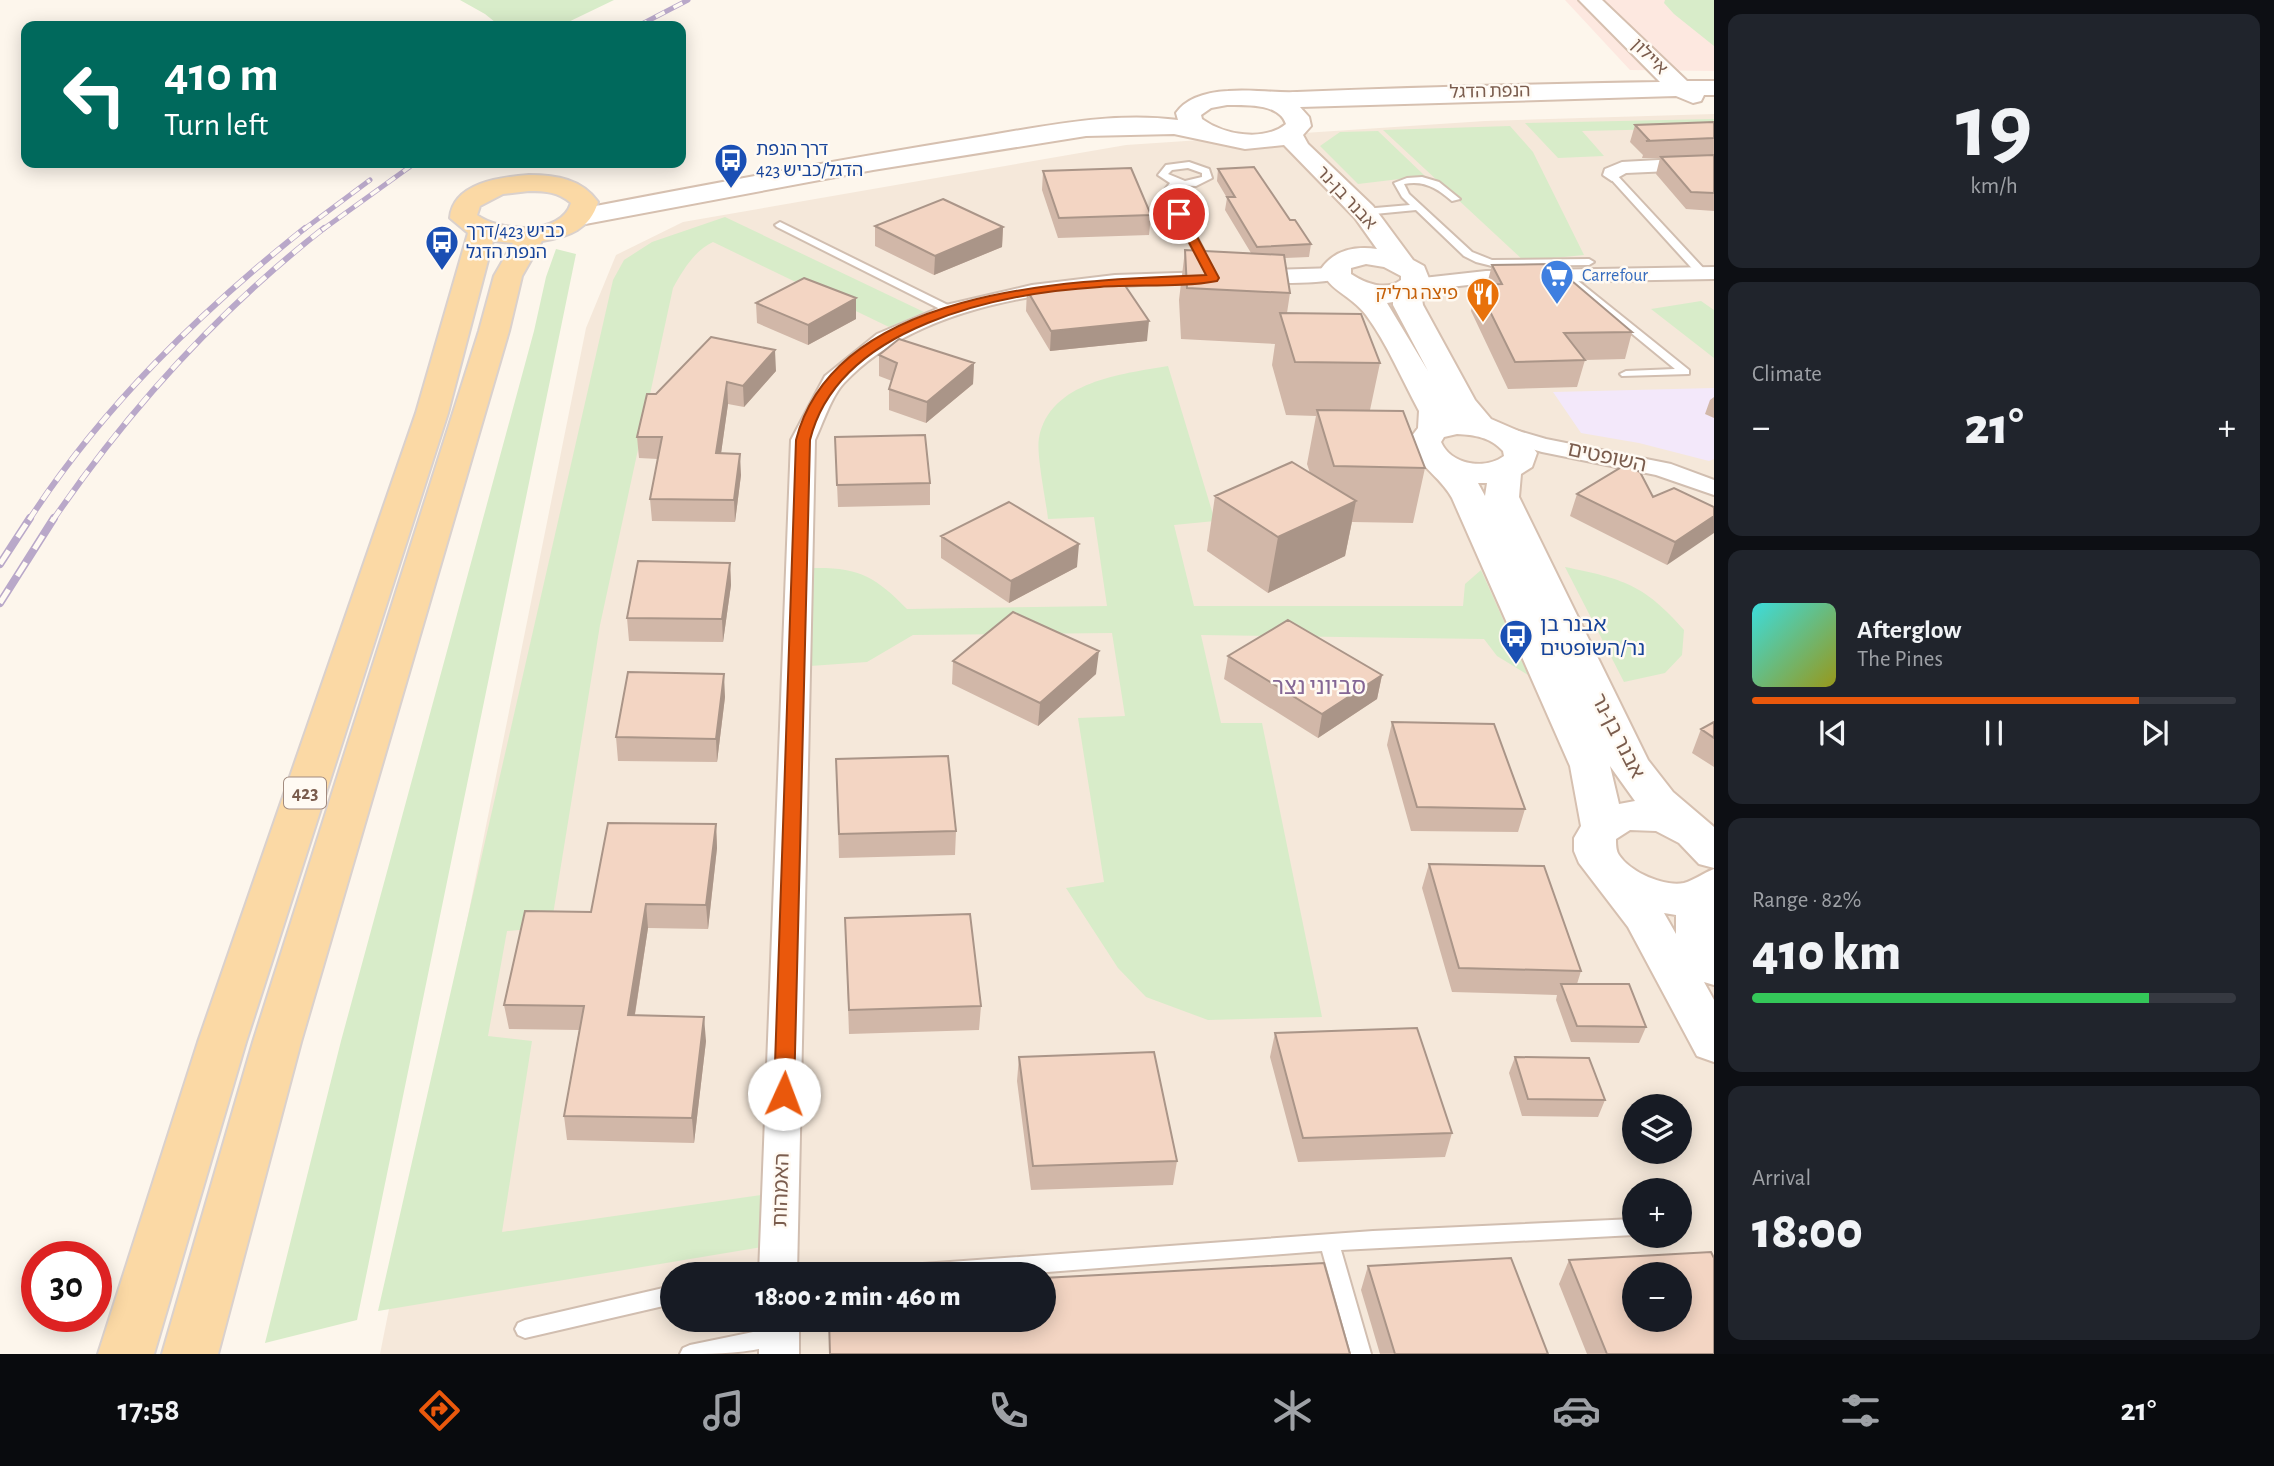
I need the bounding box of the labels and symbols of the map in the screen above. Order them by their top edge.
street label: איילון [1628,35,1671,78]
street label: הנפת הדגל [1449,81,1531,102]
bus stop icon: דרך הנפת הדגל/כביש 423 [712,141,750,190]
place label: דרך הנפת הדגל/כביש 423 [756,141,863,180]
street label: אבנר בן-נר [1313,163,1379,233]
pin [1149,184,1209,244]
bus stop icon: כביש 423/דרך הנפת הדגל [423,223,461,272]
place label: כביש 423/דרך הנפת הדגל [466,223,565,262]
supermarket icon: Carrefour [1538,257,1576,306]
place label: Carrefour [1582,267,1648,285]
restaurant icon: פיצה גרליק [1464,275,1502,324]
place label: פיצה גרליק [1375,284,1458,303]
street label: השופטים [1566,438,1648,476]
place label: אבנר בן נר/השופטים [1540,614,1645,659]
bus stop icon: אבנר בן נר/השופטים [1497,617,1535,666]
district label: סביוני נצר [1272,676,1366,699]
street label: אבנר בן-נר [1588,690,1648,782]
road number: 423 [284,778,326,808]
position arrow [747,1057,821,1131]
street label: האמהות [769,1153,793,1227]
speed limit sign: 30 [21,1241,112,1332]

